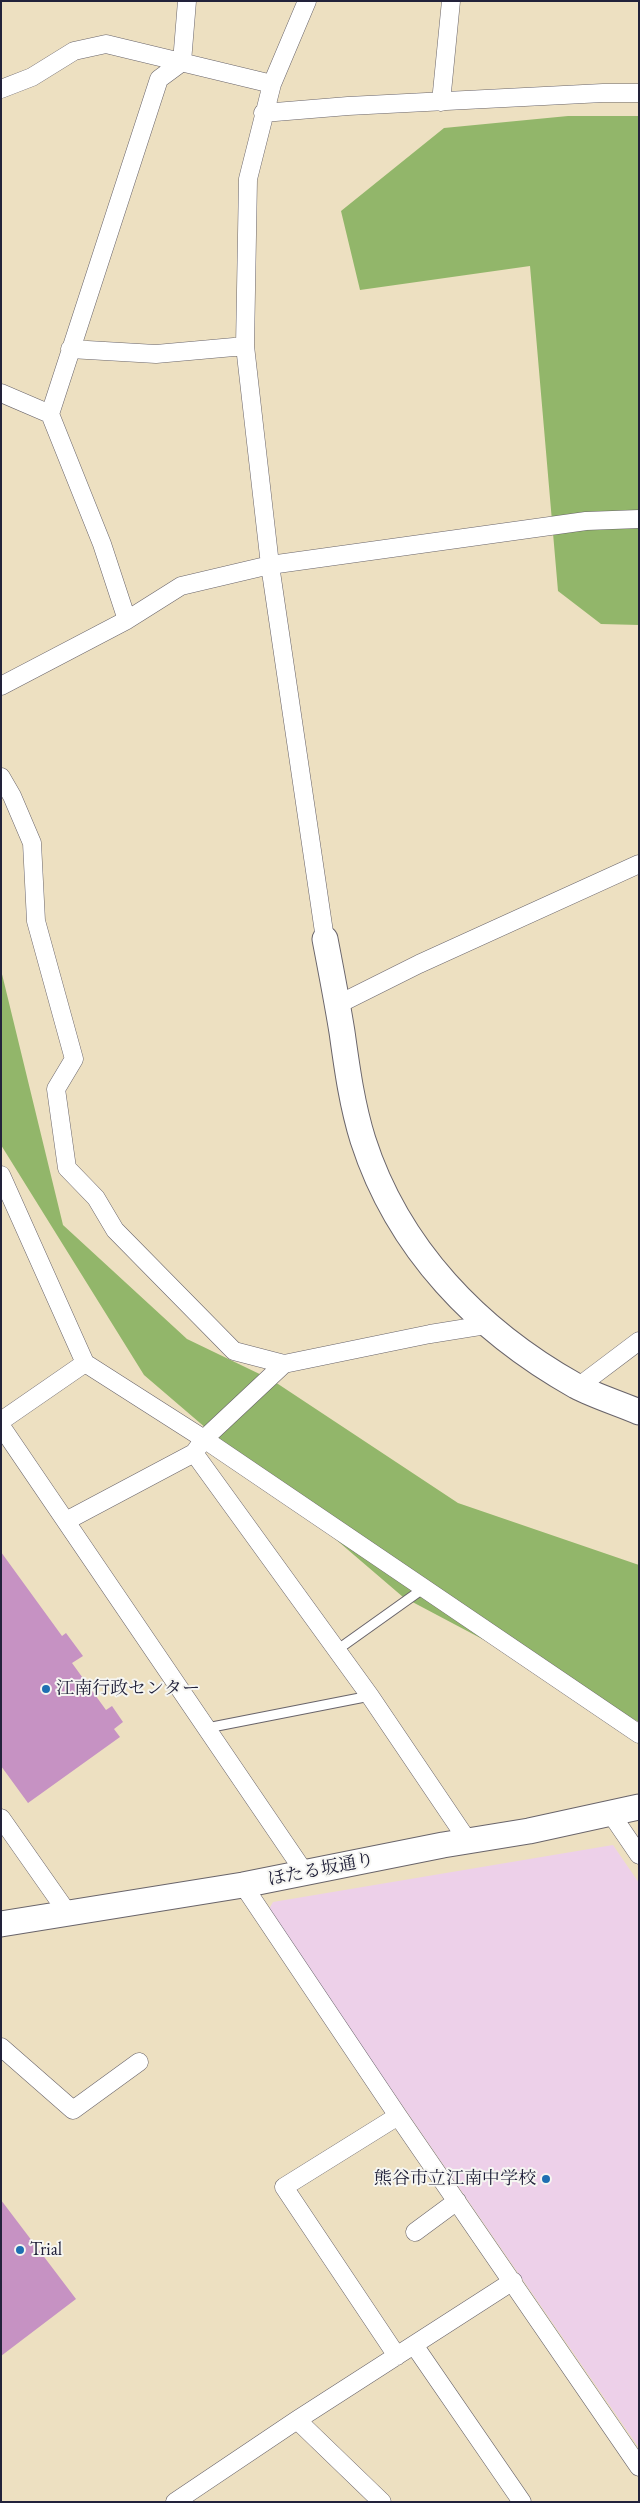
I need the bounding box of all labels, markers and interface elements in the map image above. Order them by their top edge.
place label: 江南行政センター [56,1678,200,1700]
marker: 江南行政センター [40,1683,52,1695]
street label: ほたる坂通り [266,1849,376,1891]
place label: 熊谷市立江南中学校 [374,2168,536,2190]
marker: 熊谷市立江南中学校 [540,2173,552,2185]
place label: Trial [30,2239,62,2261]
marker: Trial [14,2244,26,2256]

